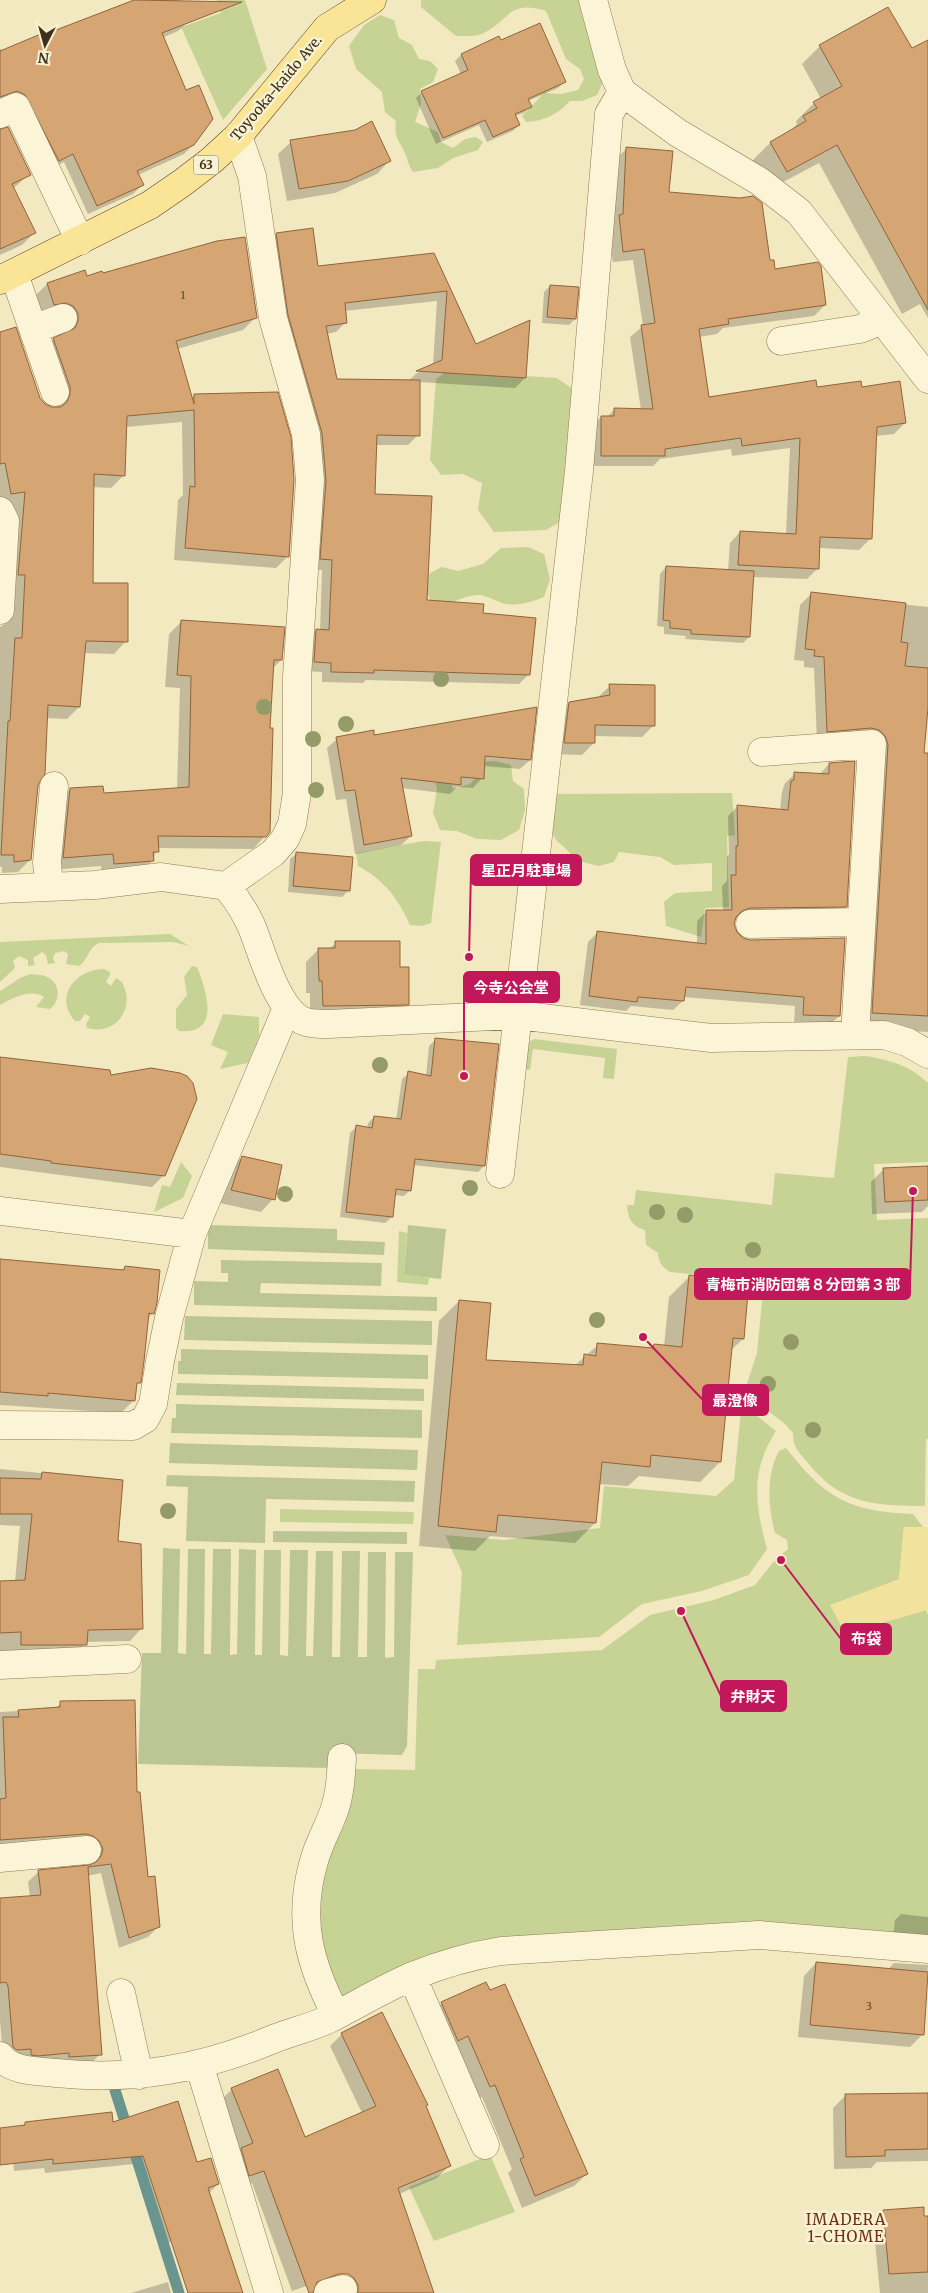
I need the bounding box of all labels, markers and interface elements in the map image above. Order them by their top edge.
north arrow [20,20,70,70]
street label: Toyooka-kaido Ave. [226,31,326,145]
text: N [37,48,50,67]
road number: 63 [194,156,218,174]
house number: 1 [181,288,186,302]
callout: 星正月駐車場 [471,855,581,885]
text: 星正月駐車場 [481,861,571,880]
callout: 今寺公会堂 [464,972,559,1002]
text: 今寺公会堂 [473,978,549,997]
callout: 青梅市消防団第８分団第３部 [695,1269,910,1299]
text: 青梅市消防団第８分団第３部 [705,1275,901,1294]
callout: 最澄像 [703,1385,768,1415]
text: 最澄像 [712,1391,758,1410]
callout: 布袋 [841,1624,891,1654]
text: 布袋 [851,1629,881,1648]
callout: 弁財天 [721,1681,786,1711]
text: 弁財天 [730,1687,776,1706]
house number: 3 [866,1999,872,2013]
district label: IMADERA 1-CHOME [806,2210,886,2246]

